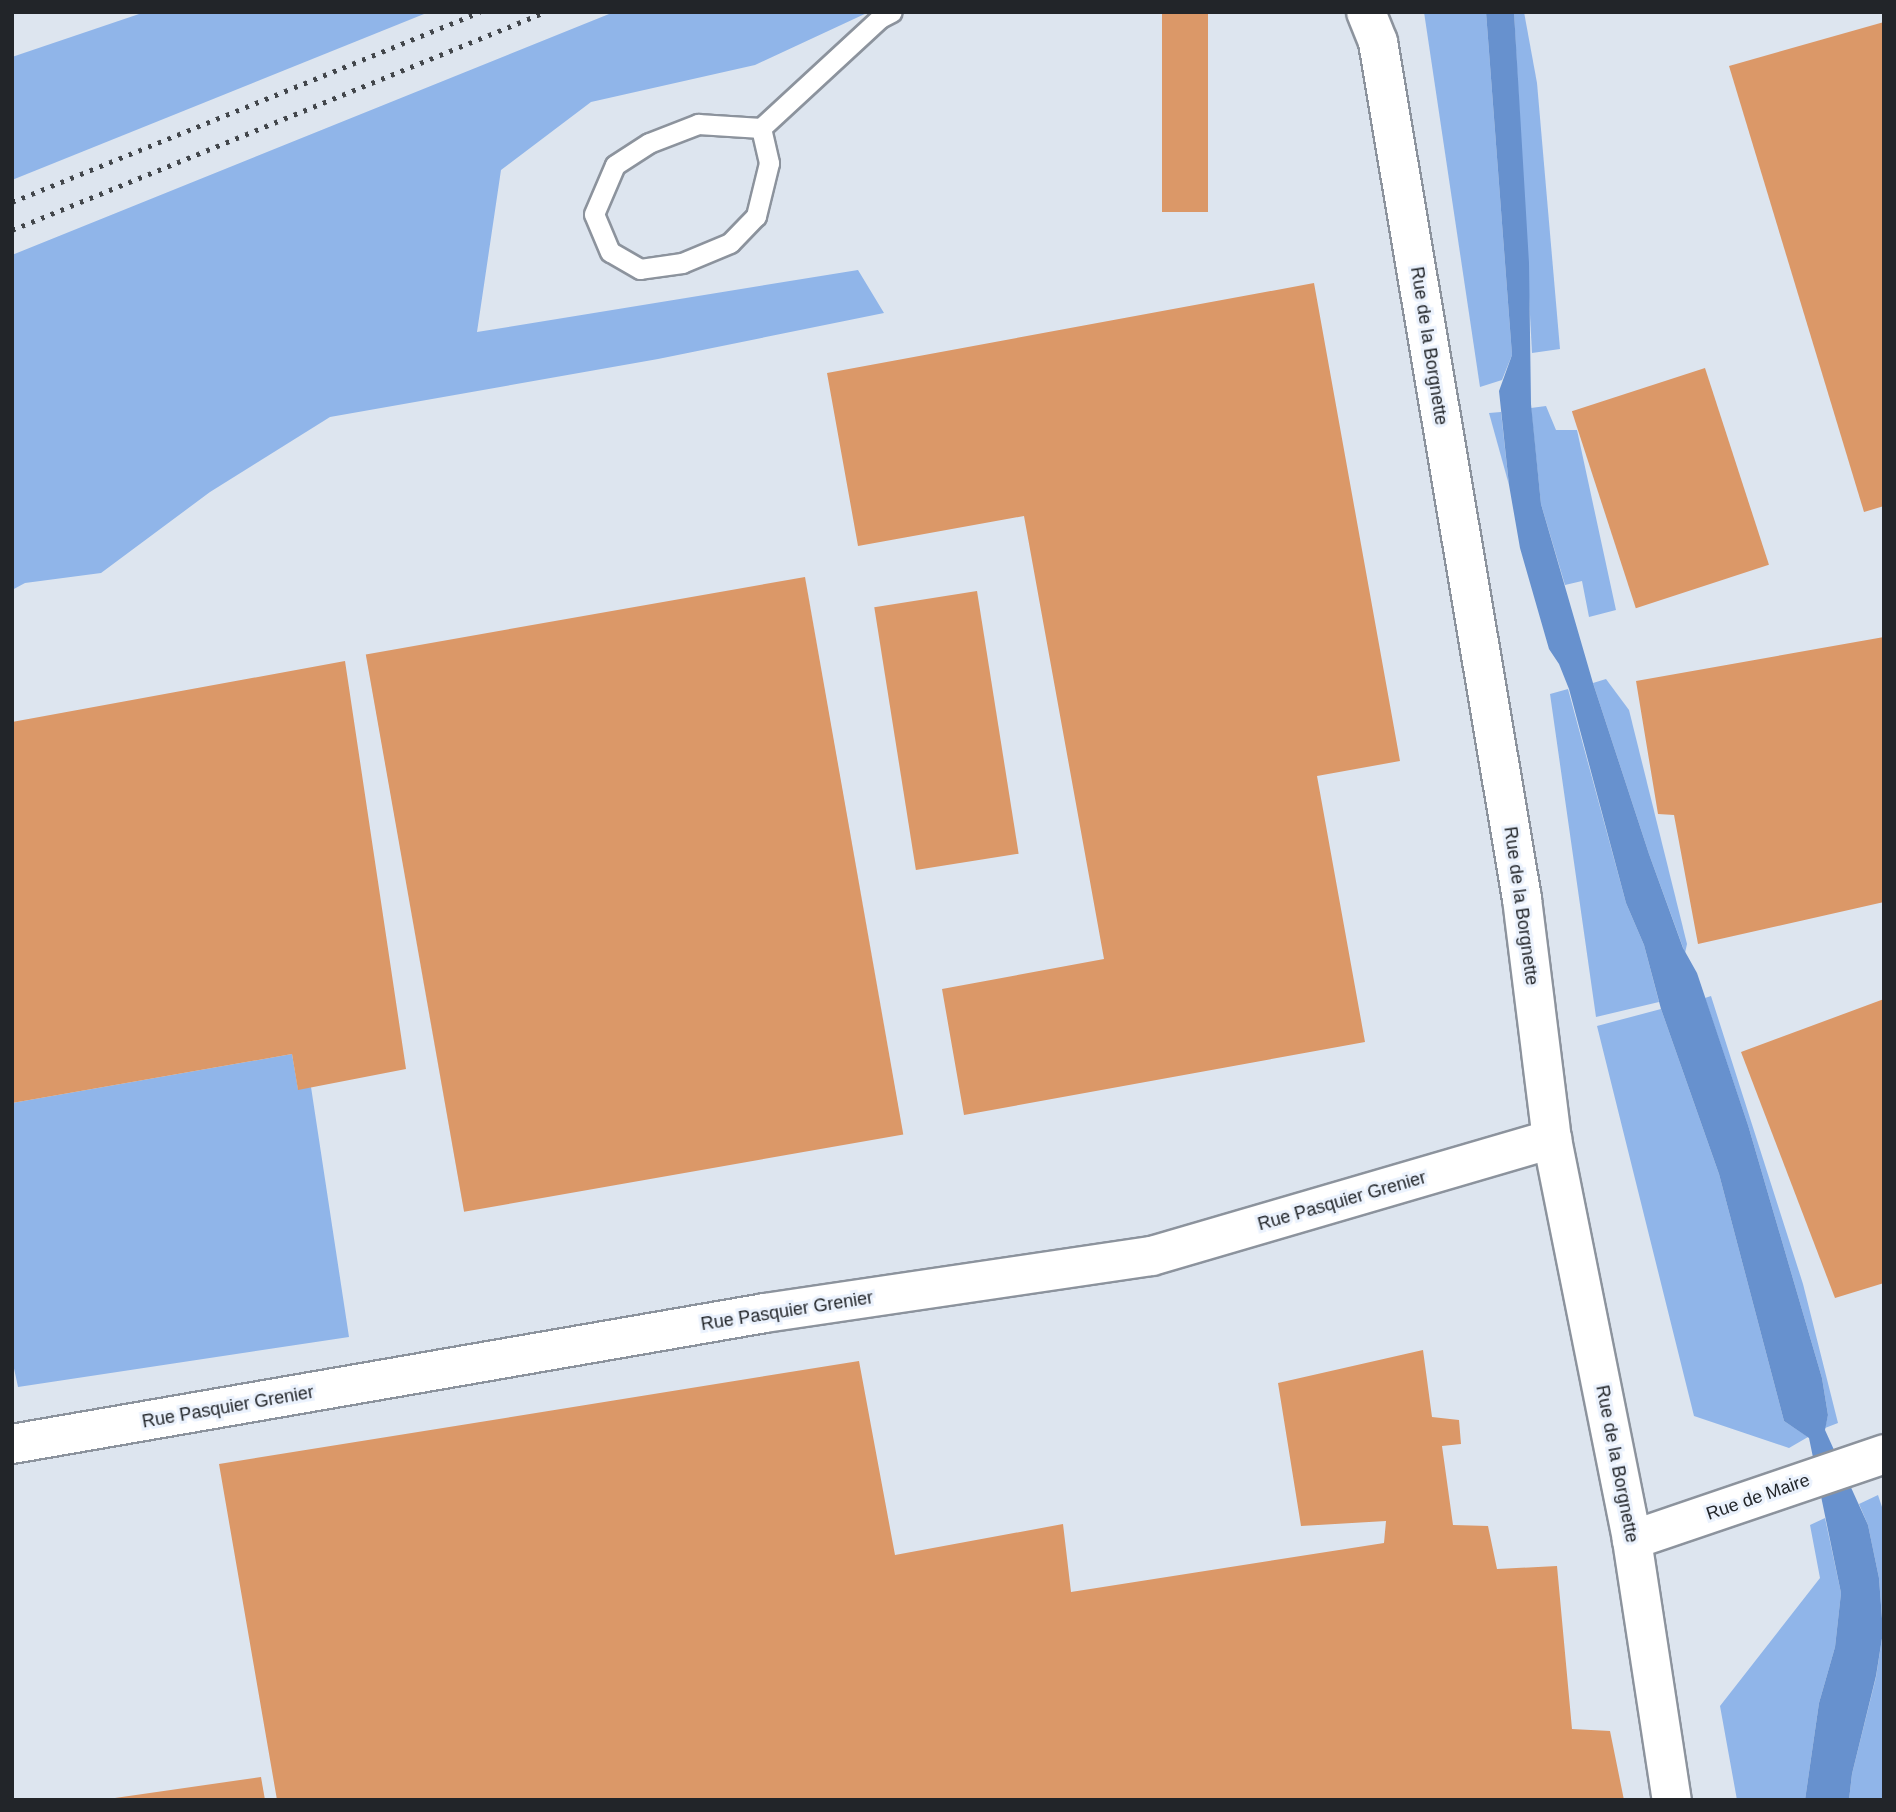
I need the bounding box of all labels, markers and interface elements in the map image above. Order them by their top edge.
street label: Rue de la Borgnette [1406,265,1452,427]
street label: Rue de la Borgnette [1499,825,1543,987]
street label: Rue Pasquier Grenier [1255,1167,1429,1235]
street label: Rue Pasquier Grenier [699,1287,875,1335]
street label: Rue Pasquier Grenier [140,1381,316,1433]
street label: Rue de la Borgnette [1591,1383,1643,1545]
street label: Rue de Maire [1703,1469,1813,1525]

